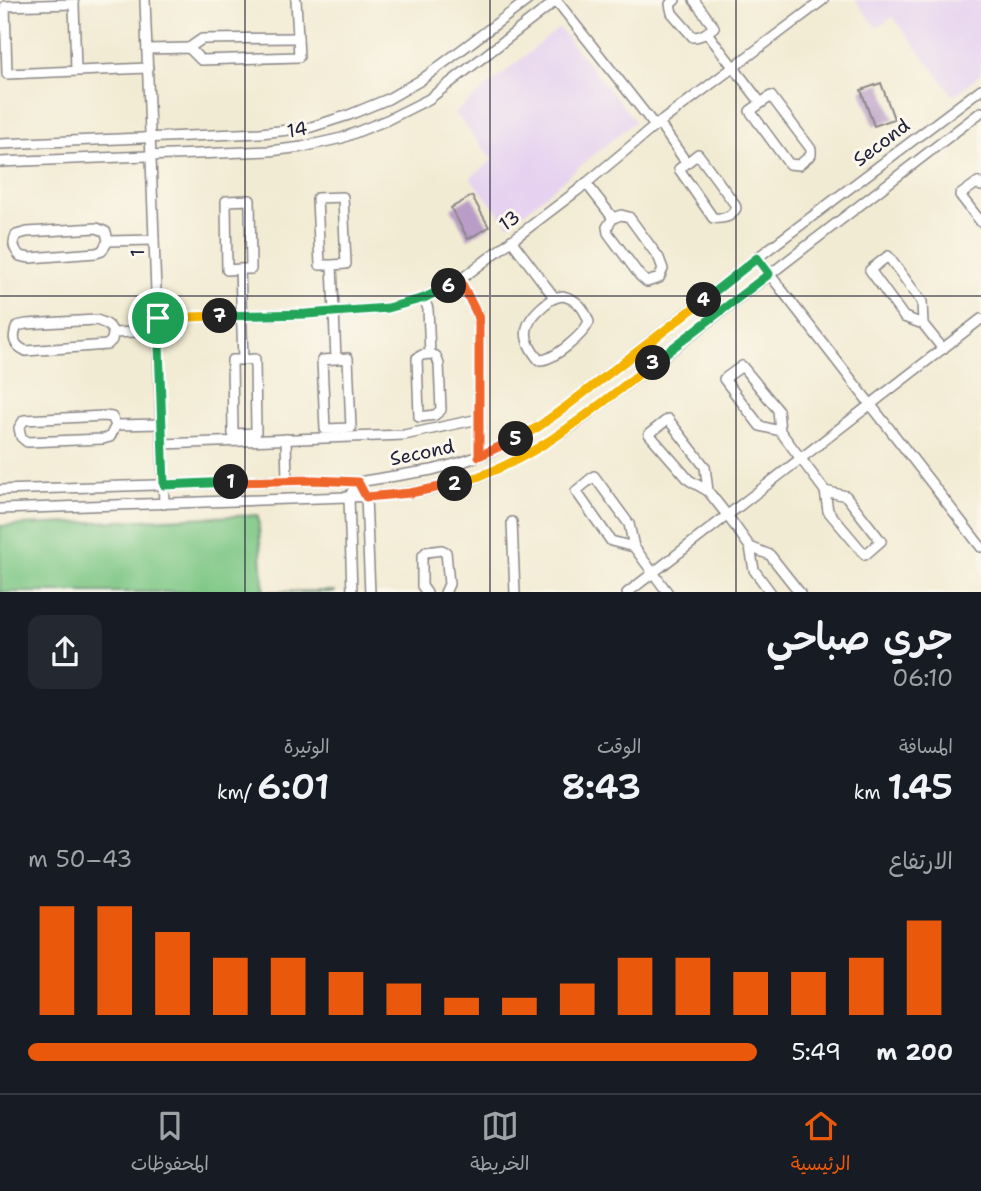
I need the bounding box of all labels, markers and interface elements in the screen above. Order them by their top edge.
street label: Second [848,113,915,172]
street label: 14 [285,115,309,144]
street label: 13 [494,204,525,236]
street label: 1 [125,248,150,258]
pin: 6 [432,268,466,304]
text: 6 [442,273,455,298]
pin: 4 [686,282,722,318]
text: 4 [697,287,710,312]
pin [128,288,188,348]
pin: 7 [202,298,238,334]
icon: arrive [139,299,177,337]
text: 7 [213,303,226,328]
pin: 3 [636,346,670,380]
text: 3 [646,350,659,375]
pin: 5 [498,422,534,457]
text: 5 [510,426,521,451]
street label: Second [388,433,457,471]
pin: 1 [214,464,248,500]
pin: 2 [438,466,472,502]
text: 1 [226,469,235,494]
text: 2 [448,471,461,496]
text: جري صباحي [766,611,953,662]
button: share [28,615,102,689]
text: 06:10 [892,663,953,693]
text: الوتيرة [284,734,330,759]
text: الوقت [597,734,641,759]
text: المسافة [899,734,953,759]
text: 6:01 [257,763,330,810]
text: 8:43 [561,763,641,810]
text: 1.45 [887,763,953,810]
text: /km [217,780,257,805]
text: km [854,780,887,805]
text: 43–50 m [28,844,132,874]
text: الارتفاع [889,846,953,876]
text: 5:49 [792,1037,841,1067]
text: 200 m [876,1037,953,1067]
tab: المحفوظات [131,1107,209,1180]
tab: الخريطة [470,1107,529,1180]
tab: الرئيسية [791,1107,850,1180]

